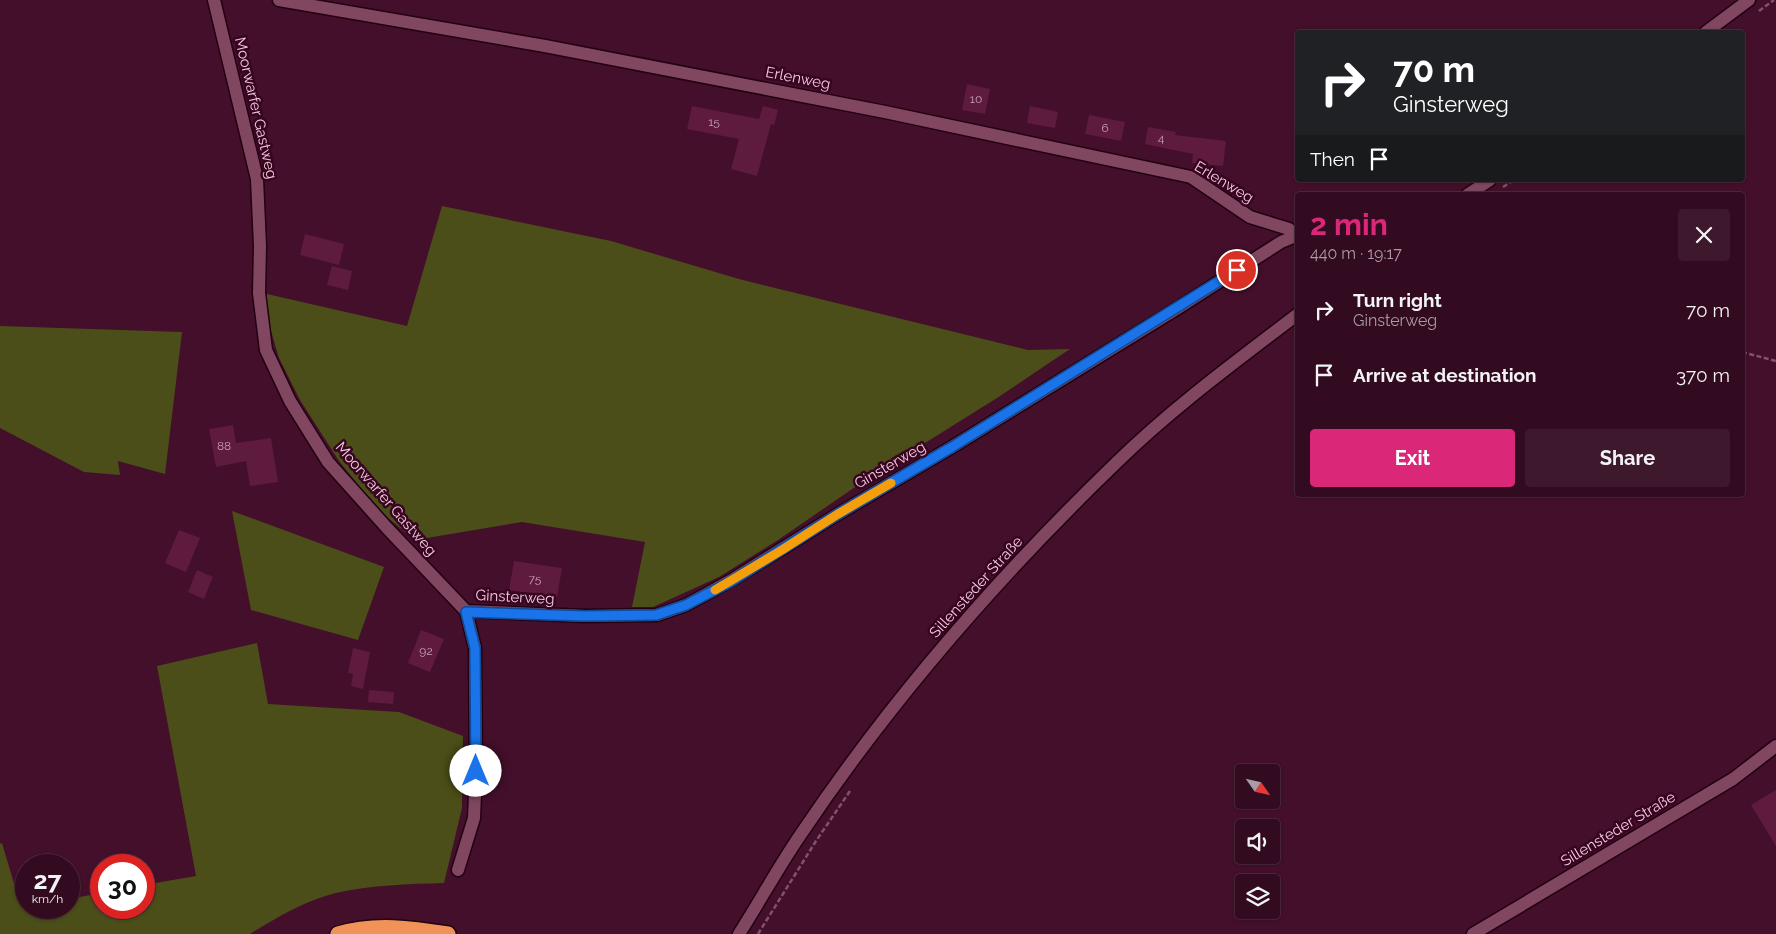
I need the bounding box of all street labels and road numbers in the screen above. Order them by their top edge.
street label: Moorwarfer Gastweg [231,35,281,181]
street label: Erlenweg [764,63,832,93]
street label: Erlenweg [1191,157,1257,207]
street label: Ginsterweg [851,437,929,493]
street label: Moorwarfer Gastweg [332,438,440,560]
street label: Sillensteder Straße [926,532,1026,641]
street label: Ginsterweg [475,586,555,608]
street label: Sillensteder Straße [1557,788,1679,870]

